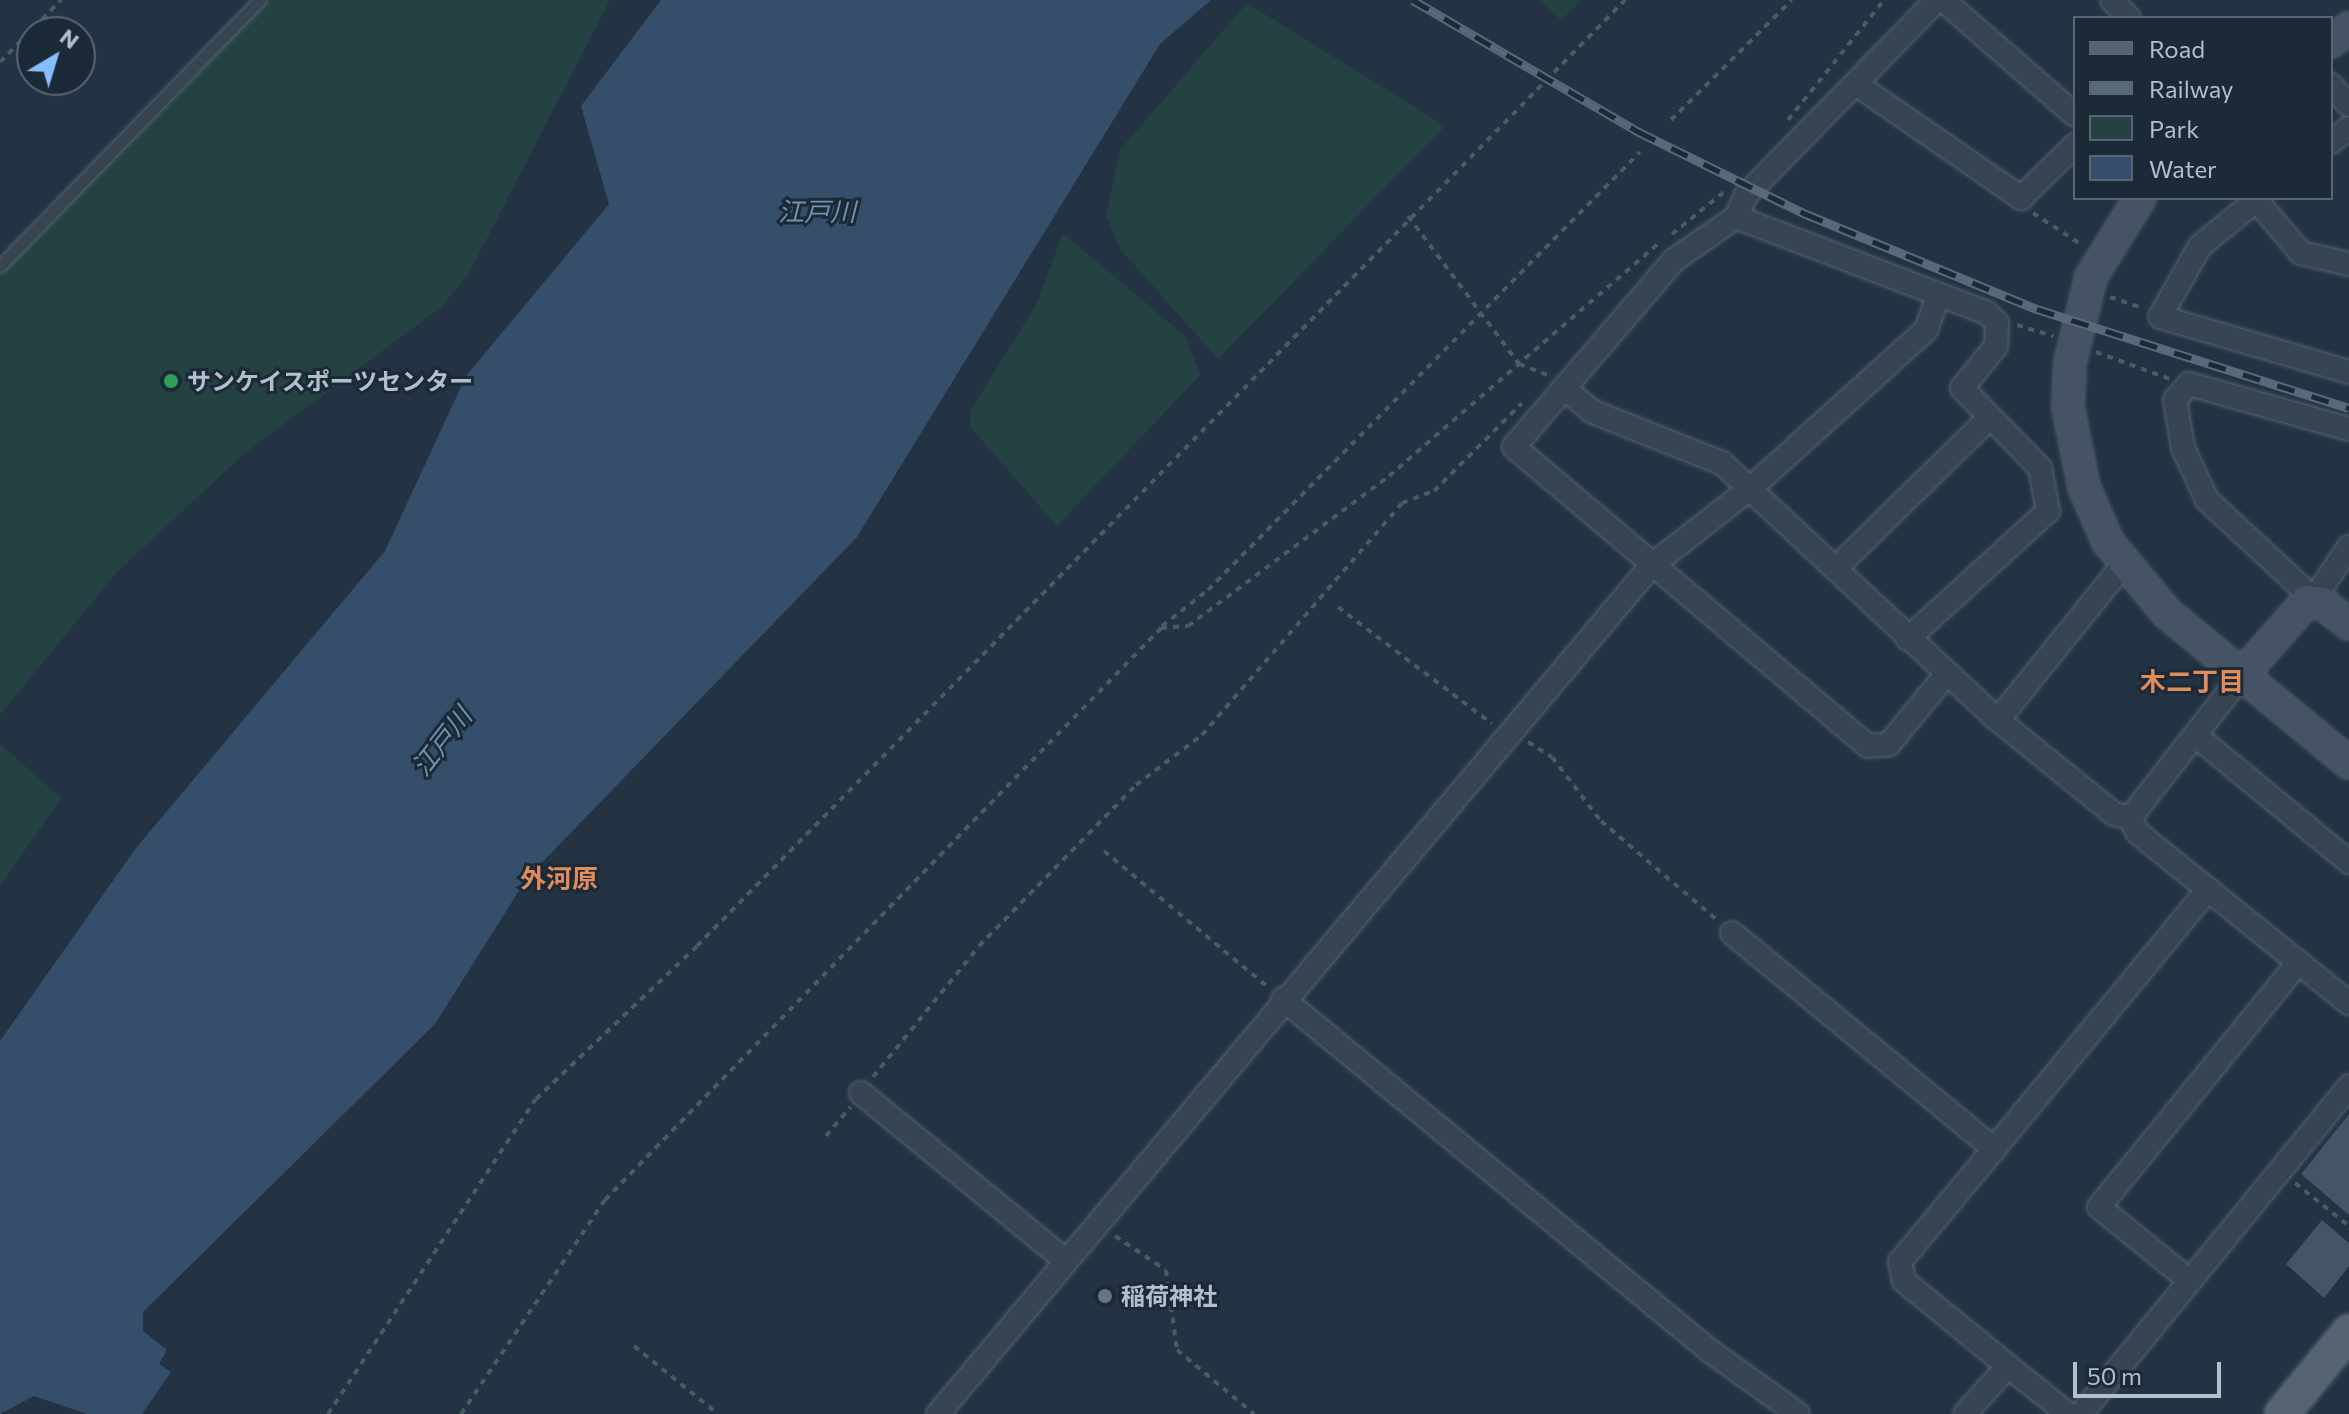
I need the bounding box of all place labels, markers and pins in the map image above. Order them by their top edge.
place label: サンケイスポーツセンター [187,367,475,395]
marker: サンケイスポーツセンター [162,372,180,390]
place label: 稲荷神社 [1121,1282,1217,1310]
marker: 稲荷神社 [1096,1287,1114,1305]

